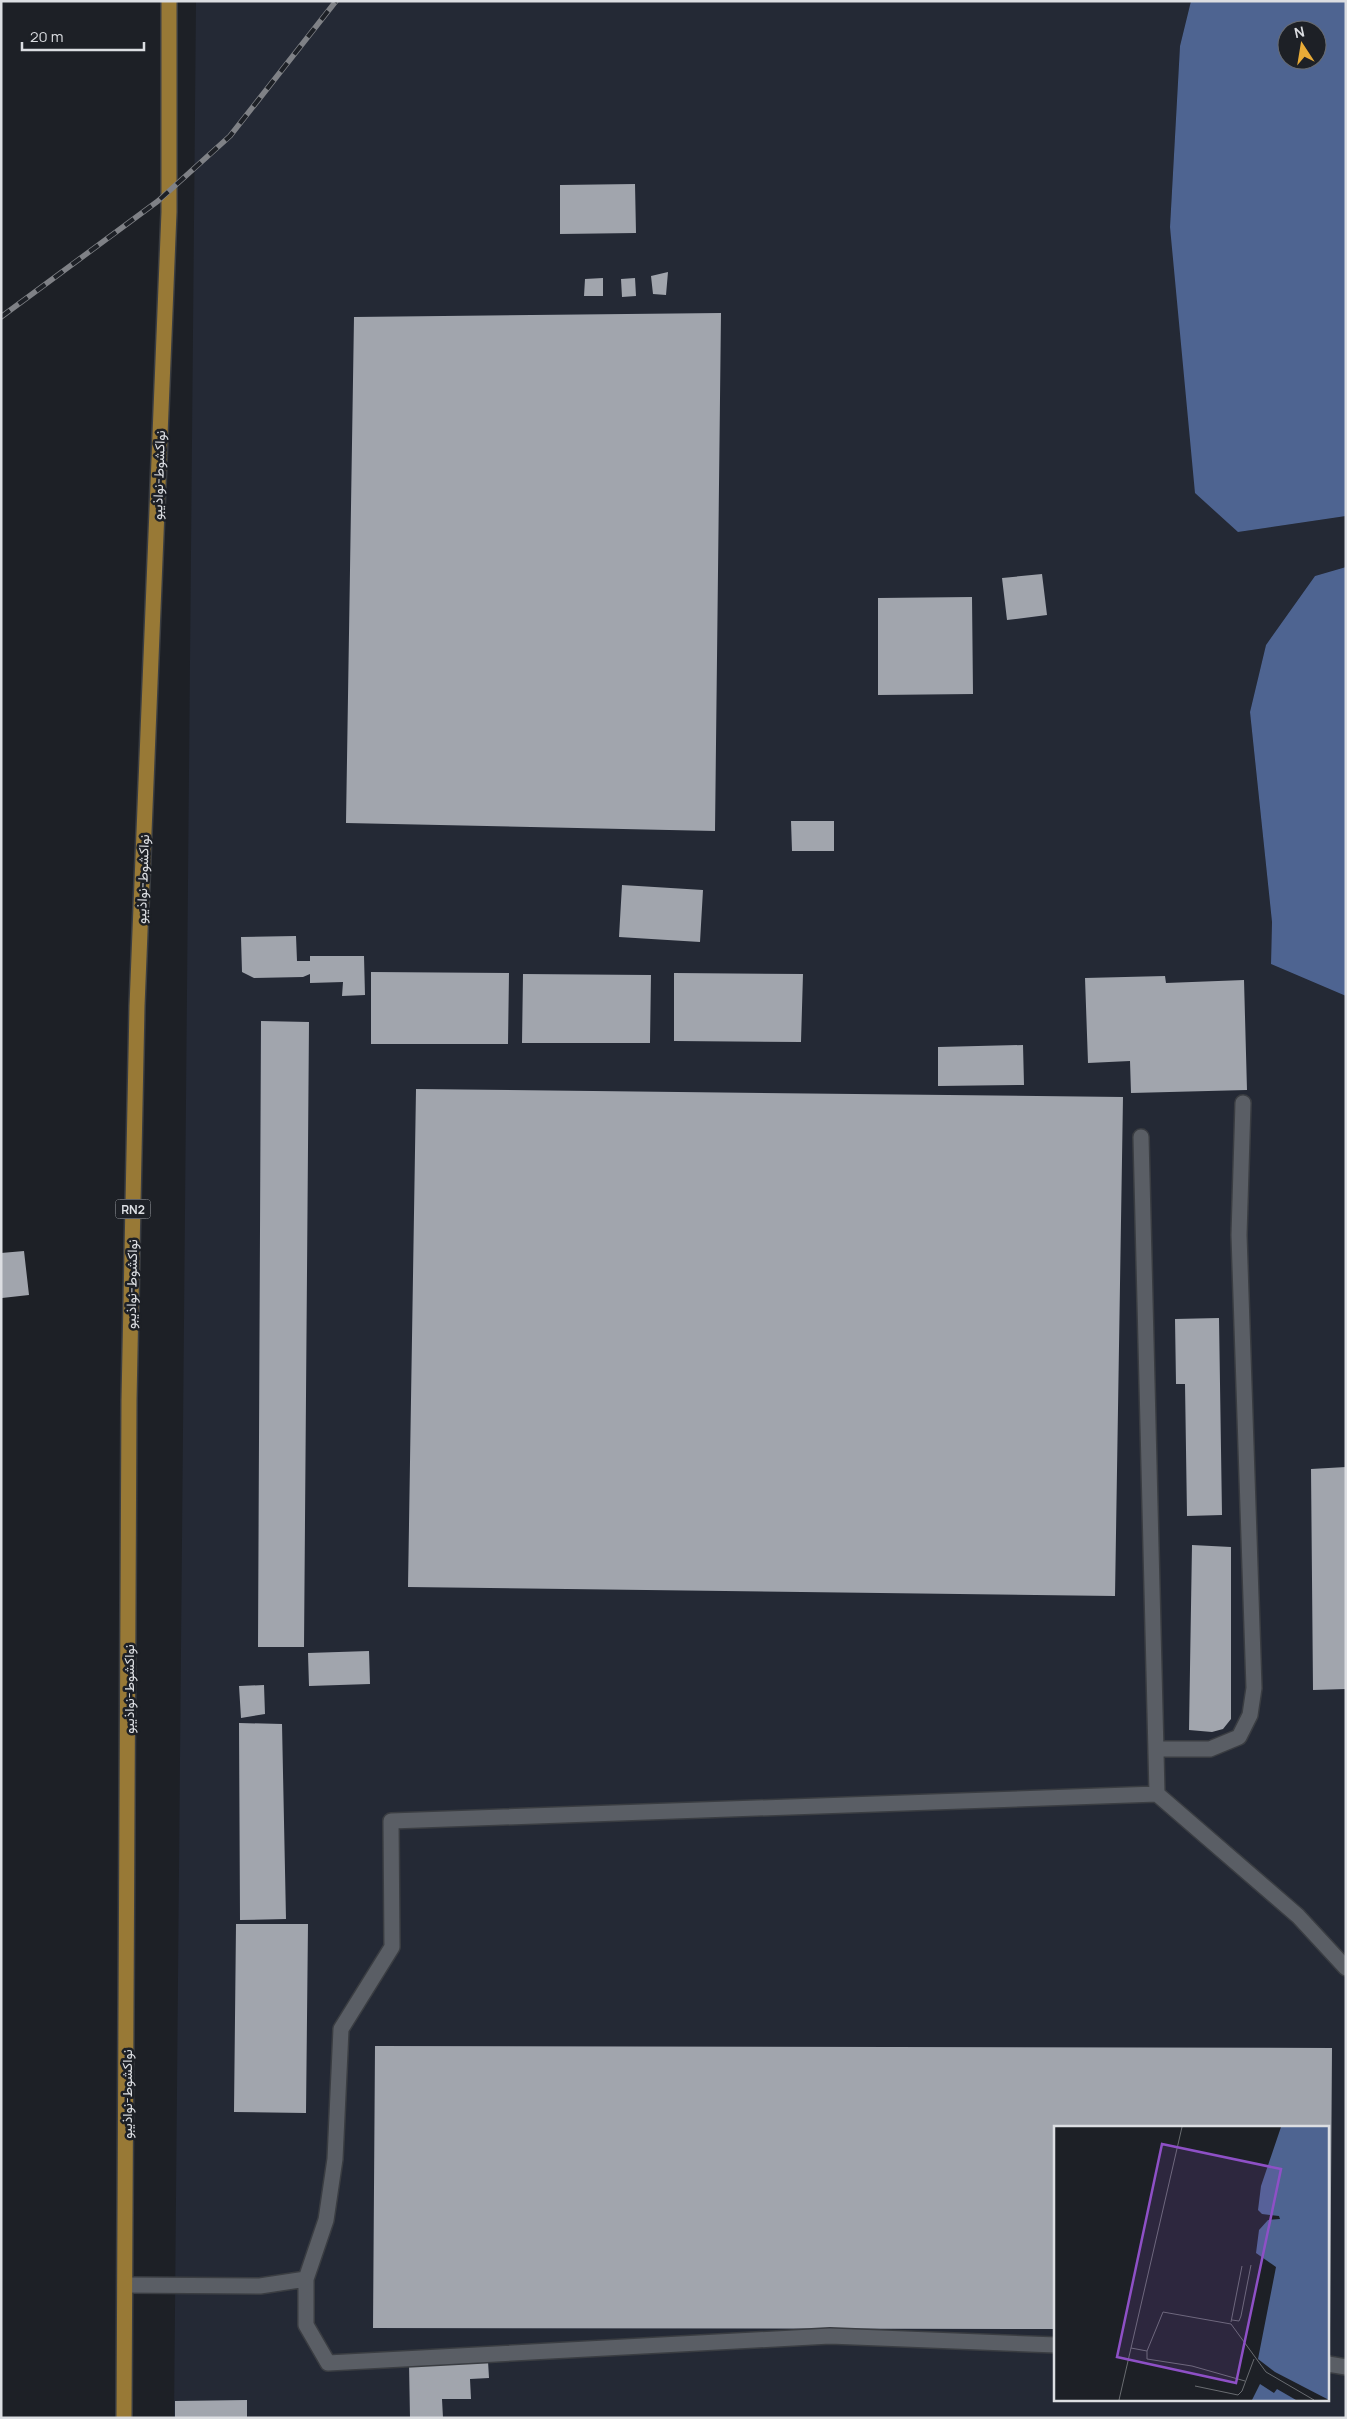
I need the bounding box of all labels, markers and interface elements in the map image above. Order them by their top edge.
scale bar [22,20,145,52]
north arrow [1277,20,1327,70]
text: N [1292,21,1306,42]
text: 20 m [30,26,63,47]
street label: نواكشوط-نواذيبو [147,430,169,520]
street label: نواكشوط-نواذيبو [131,834,153,924]
road number: RN2 [116,1200,150,1218]
street label: نواكشوط-نواذيبو [121,1239,141,1329]
street label: نواكشوط-نواذيبو [119,1644,138,1734]
street label: نواكشوط-نواذيبو [117,2049,136,2139]
inset map [1054,2126,1330,2402]

